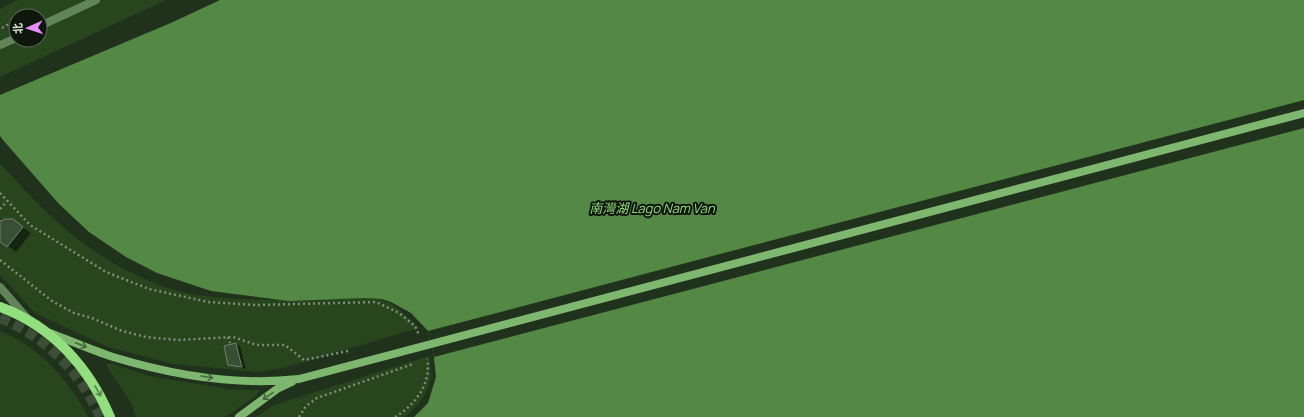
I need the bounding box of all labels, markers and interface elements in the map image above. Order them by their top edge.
north arrow [8,8,48,48]
text: 北 [10,23,25,34]
water label: 南灣湖 Lago Nam Van [589,199,716,217]
one-way arrow [74,341,86,349]
one-way arrow [200,373,213,381]
one-way arrow [94,385,102,397]
one-way arrow [262,392,273,400]

